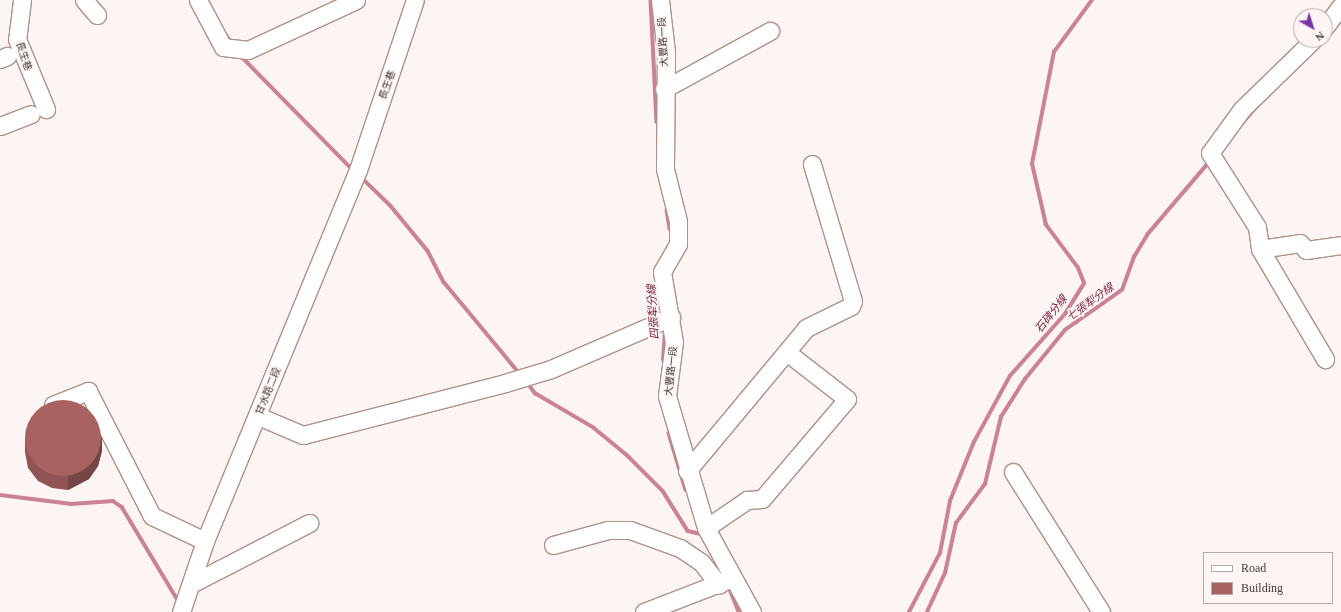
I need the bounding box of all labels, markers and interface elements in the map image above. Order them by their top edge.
north arrow [1293,8,1333,48]
street label: 大豐路一段 [656,17,670,67]
text: N [1313,29,1327,44]
street label: 長生巷 [13,40,35,72]
street label: 長生巷 [376,69,398,101]
water label: 七張犁分線 [1064,280,1116,324]
water label: 四張犁分線 [644,284,662,340]
water label: 石碑分線 [1032,293,1070,335]
street label: 大豐路一段 [662,346,680,396]
street label: 甘水路二段 [253,366,283,416]
legend [1203,552,1333,604]
text: Road [1241,561,1266,575]
text: Building [1241,581,1283,595]

